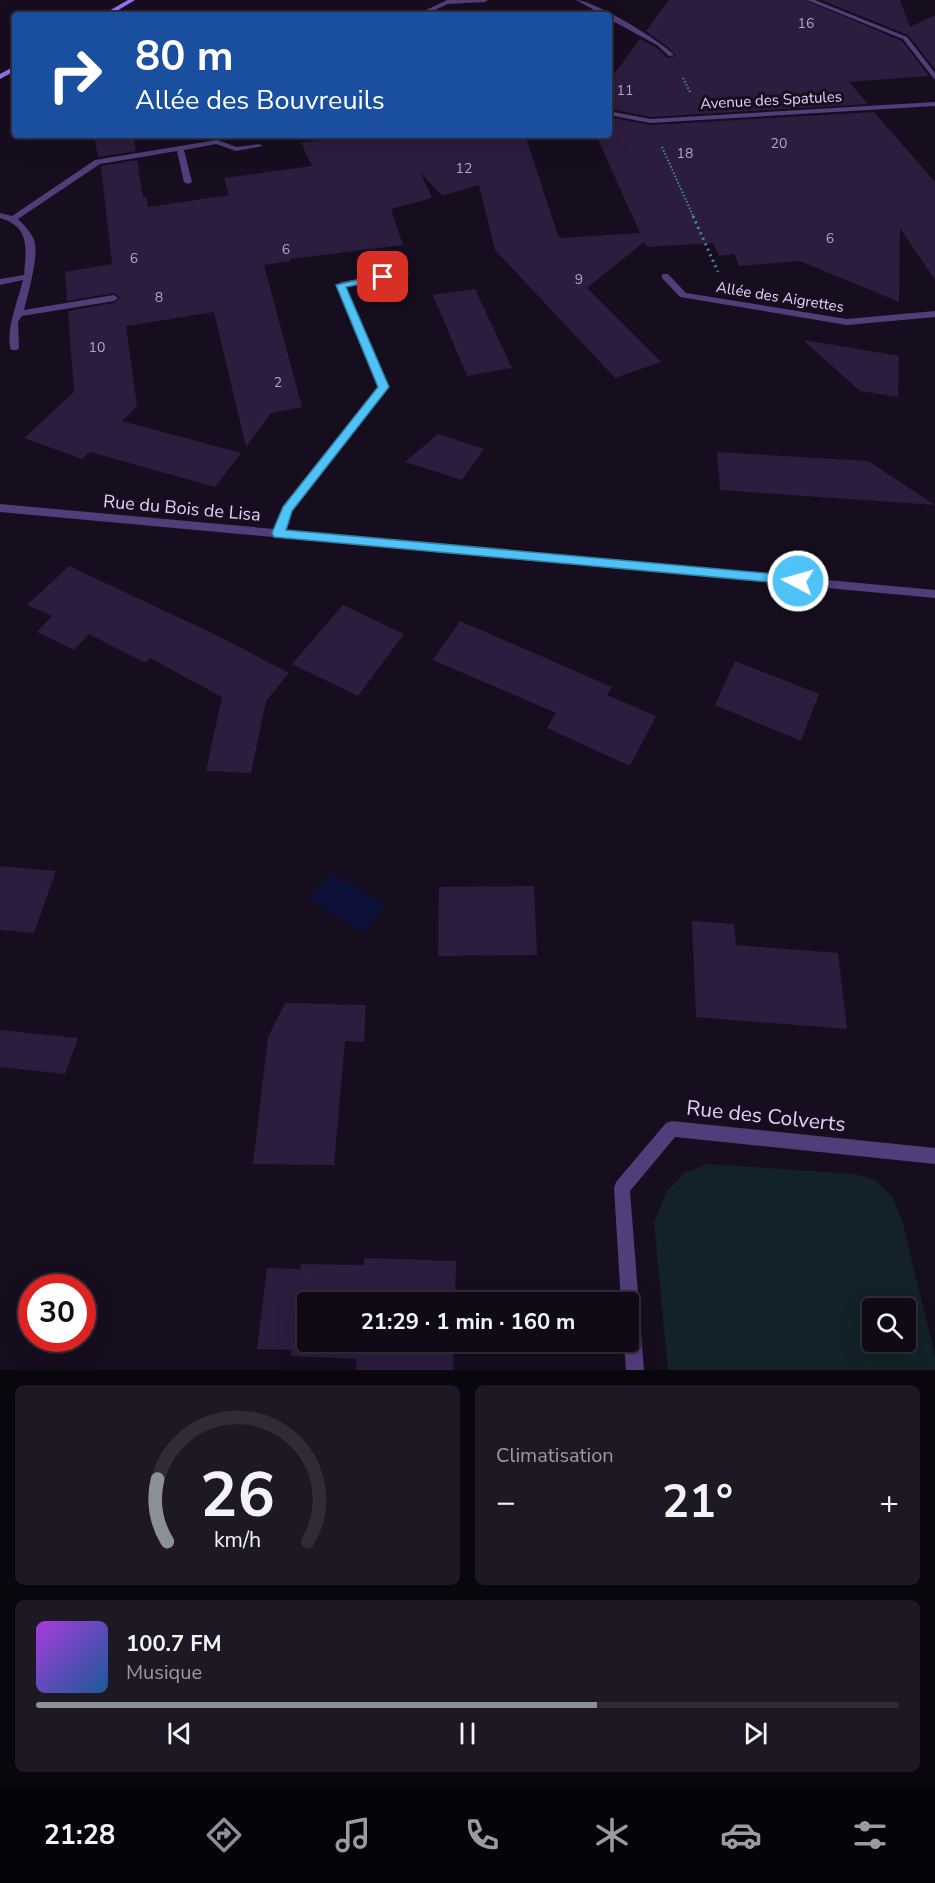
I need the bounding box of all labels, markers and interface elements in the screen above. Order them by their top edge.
house number: 16 [798,14,814,33]
text: 80 m [135,28,234,85]
icon: right [36,36,114,114]
house number: 11 [617,81,633,100]
text: Allée des Bouvreuils [135,82,385,119]
street label: Avenue des Spatules [700,86,842,114]
house number: 20 [771,134,787,153]
house number: 18 [677,144,693,163]
house number: 12 [456,159,472,178]
house number: 6 [826,229,834,248]
house number: 6 [282,240,290,259]
house number: 6 [130,249,138,268]
pin [357,251,408,302]
icon: arrive [366,260,399,293]
house number: 9 [575,270,583,289]
street label: Allée des Aigrettes [715,277,845,317]
house number: 8 [155,288,163,307]
house number: 10 [89,338,105,357]
house number: 2 [274,373,282,392]
street label: Rue du Bois de Lisa [102,489,262,527]
position arrow [766,549,830,613]
street label: Rue des Colverts [685,1094,847,1138]
speed limit sign: 30 [18,1274,96,1352]
map controls [862,1298,916,1352]
button: search [862,1298,916,1352]
text: 21:29 · 1 min · 160 m [361,1307,575,1337]
text: Climatisation [496,1442,614,1469]
text: 26 [200,1453,275,1538]
text: 21° [662,1472,733,1533]
text: − [496,1480,516,1525]
text: + [879,1480,899,1525]
text: km/h [214,1525,261,1555]
text: 100.7 FM [126,1629,222,1659]
text: Musique [126,1659,202,1686]
icon: previous [163,1717,196,1750]
icon: pause [451,1717,484,1750]
icon: next [739,1717,772,1750]
icon: directions [203,1814,245,1856]
icon: music [332,1814,374,1856]
icon: phone [461,1814,503,1856]
icon: climate [591,1814,633,1856]
icon: car [720,1814,762,1856]
icon: filters [849,1814,891,1856]
text: 21:28 [44,1817,115,1854]

